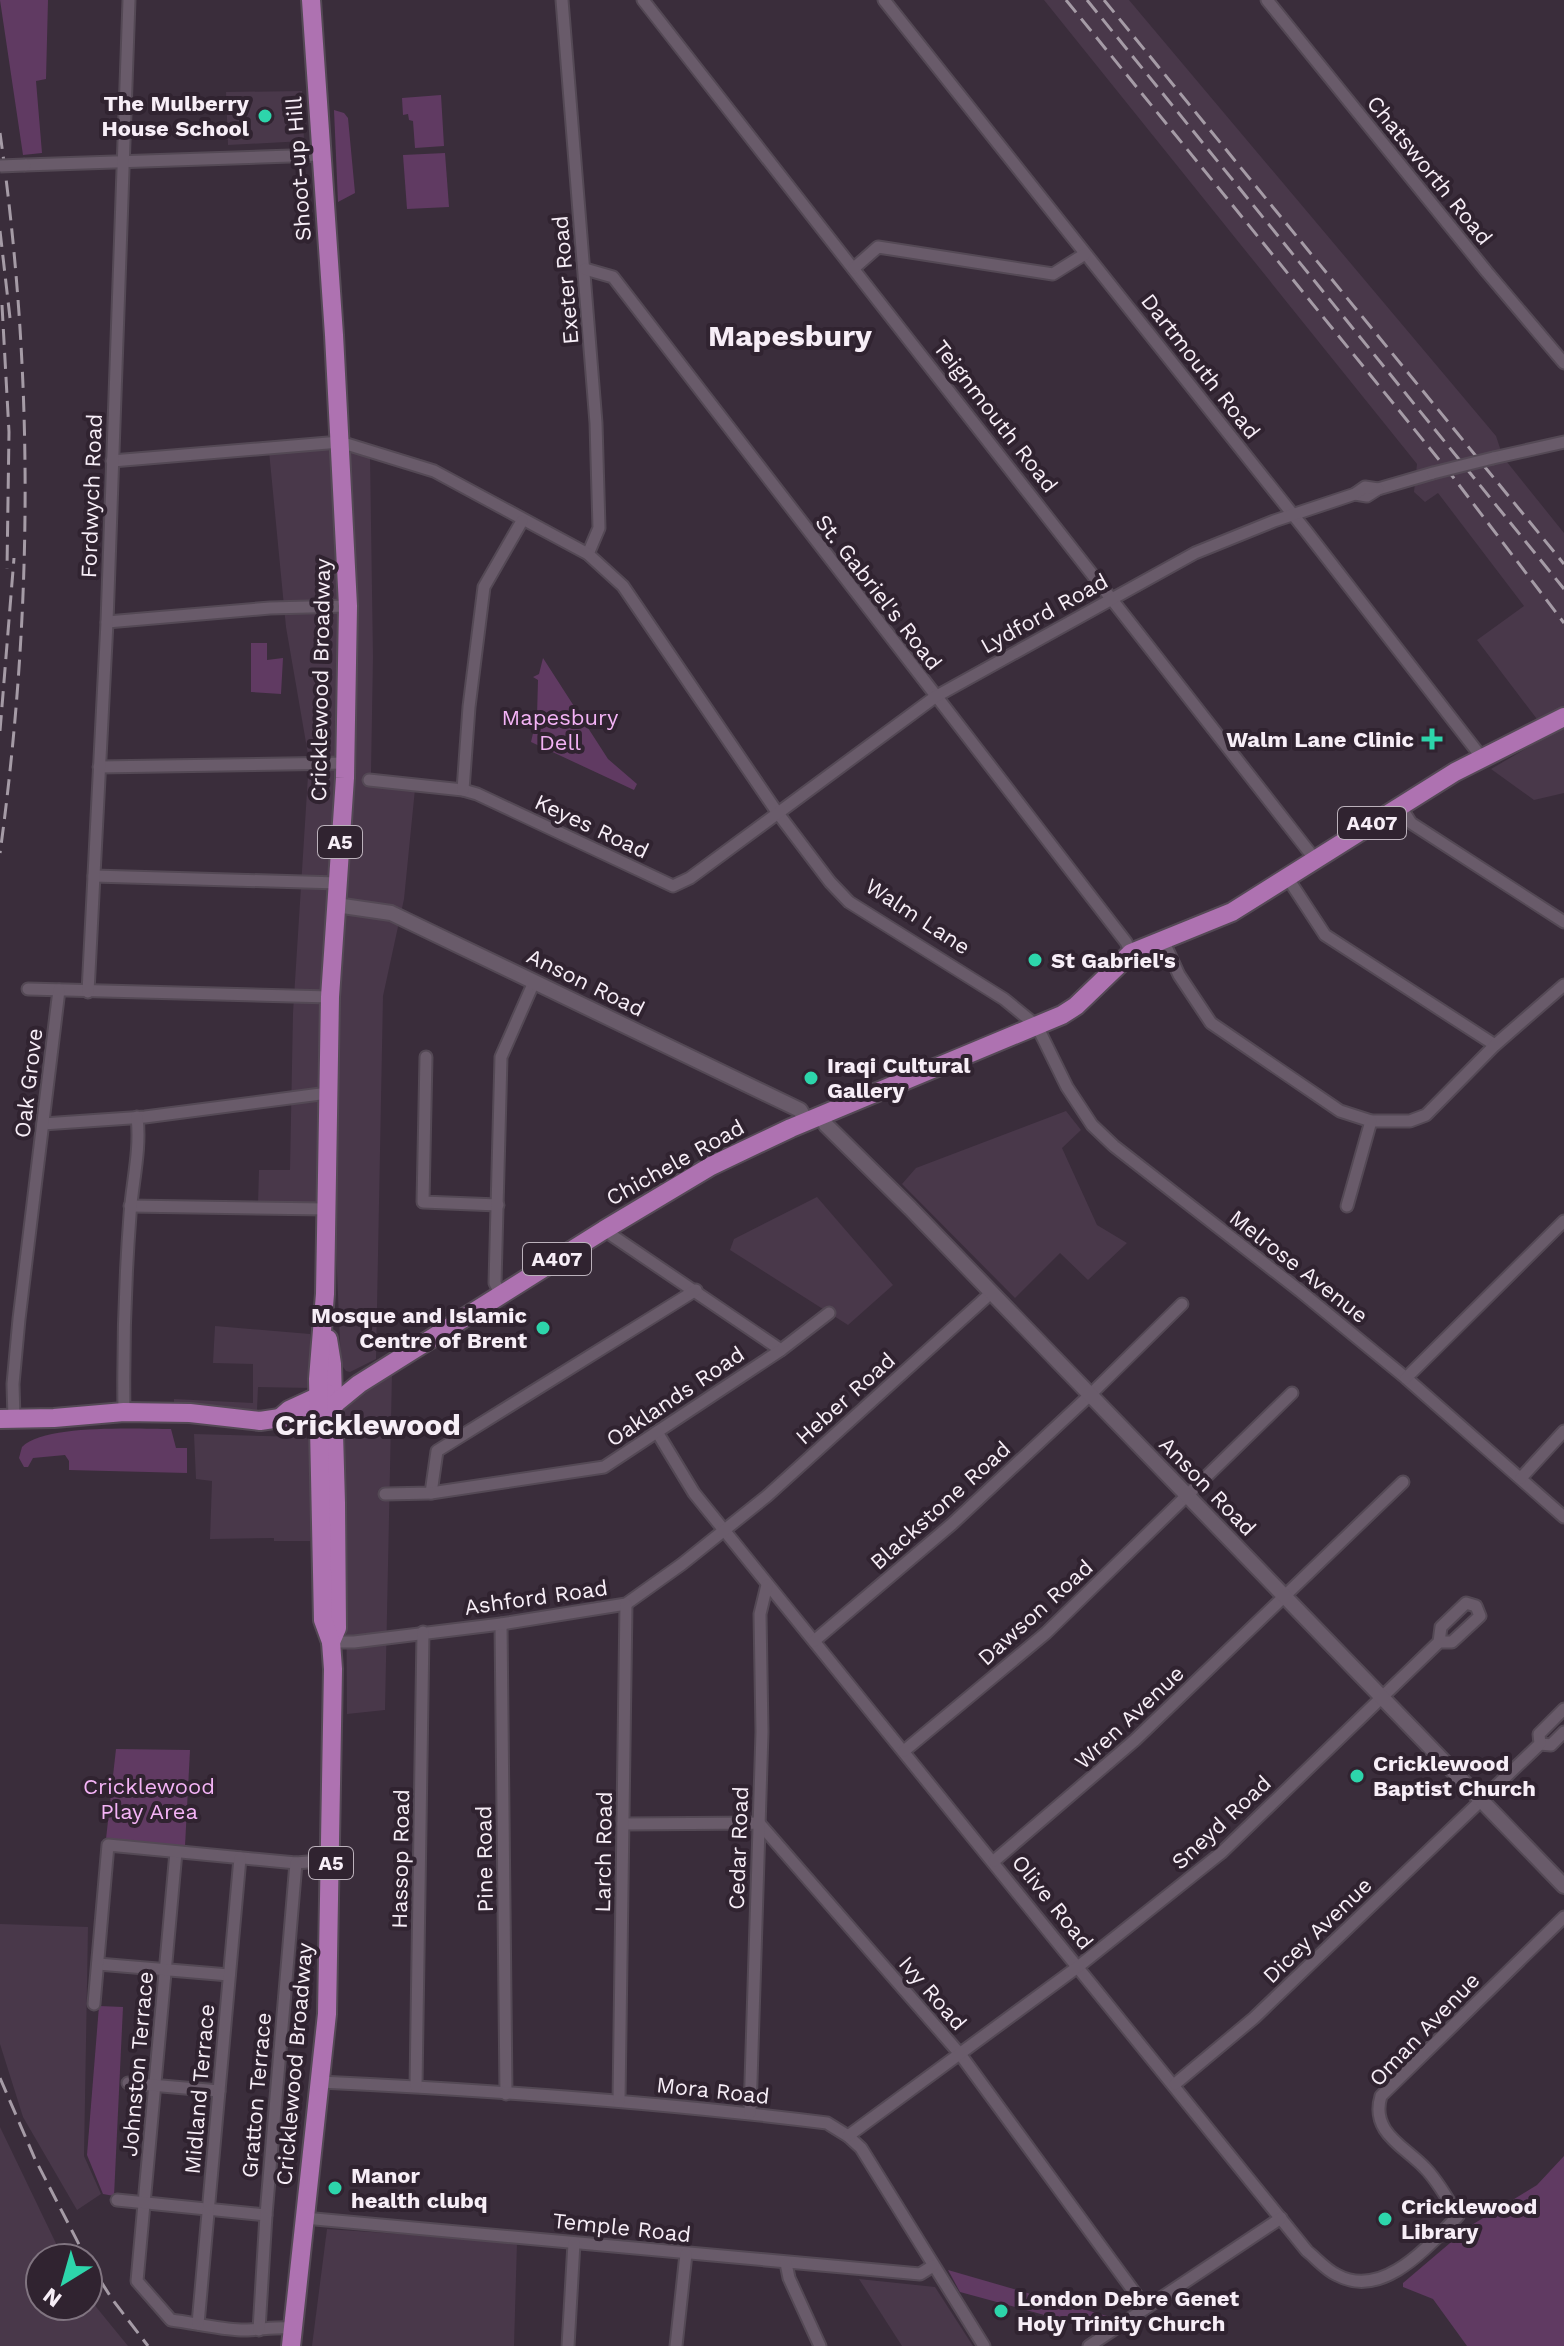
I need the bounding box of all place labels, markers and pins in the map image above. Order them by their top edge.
place label: The Mulberry House School [101,91,250,141]
marker: The Mulberry House School [256,107,274,125]
place label: Walm Lane Clinic [1226,727,1414,752]
marker: Walm Lane Clinic [1421,728,1443,750]
place label: St Gabriel's [1051,948,1176,973]
marker: St Gabriel's [1026,951,1044,969]
place label: Iraqi Cultural Gallery [827,1053,971,1103]
marker: Iraqi Cultural Gallery [802,1069,820,1087]
place label: Mosque and Islamic Centre of Brent [311,1303,527,1353]
marker: Mosque and Islamic Centre of Brent [534,1319,552,1337]
place label: Cricklewood Baptist Church [1373,1751,1536,1801]
marker: Cricklewood Baptist Church [1348,1767,1366,1785]
place label: Manor health clubq [351,2163,488,2213]
marker: Manor health clubq [326,2179,344,2197]
place label: Cricklewood Library [1401,2194,1537,2244]
marker: Cricklewood Library [1376,2210,1394,2228]
place label: London Debre Genet Holy Trinity Church [1017,2286,1239,2336]
marker: London Debre Genet Holy Trinity Church [992,2302,1010,2320]

